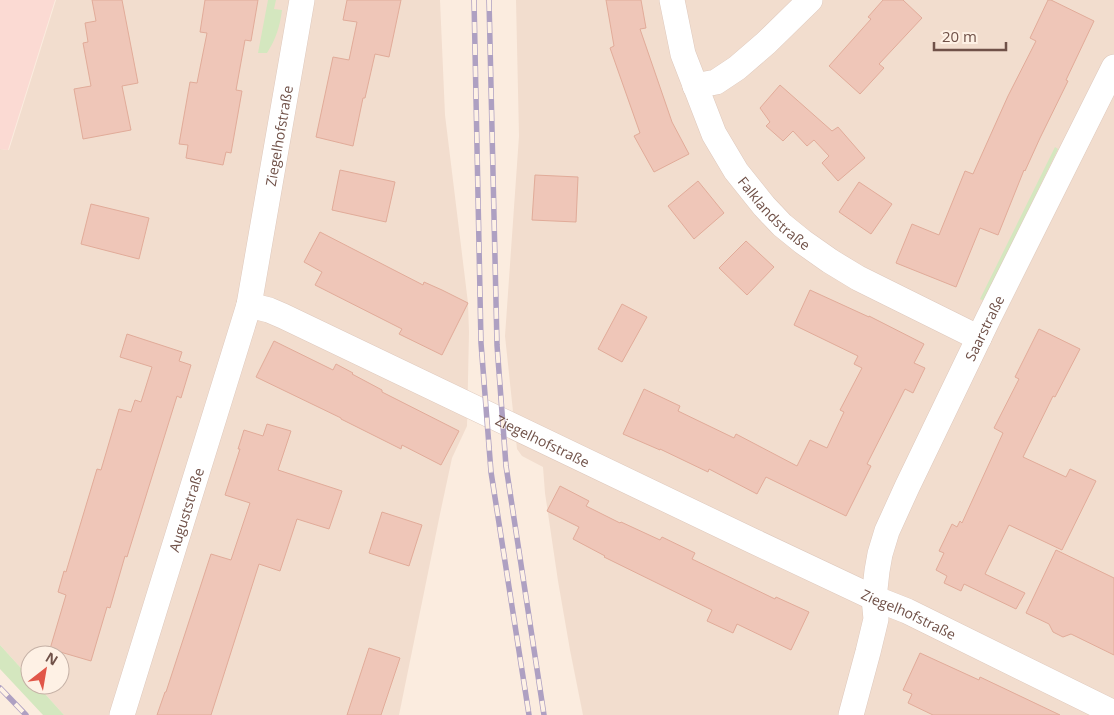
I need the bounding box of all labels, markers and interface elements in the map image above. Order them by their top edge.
scale bar [934,20,1006,52]
text: 20 m [942,26,977,46]
street label: Ziegelhofstraße [260,84,297,188]
street label: Falklandstraße [734,172,814,254]
street label: Saarstraße [960,292,1008,364]
street label: Ziegelhofstraße [493,410,593,471]
street label: Auguststraße [164,465,208,554]
street label: Ziegelhofstraße [858,584,960,643]
north arrow [20,645,70,695]
text: N [42,647,62,670]

